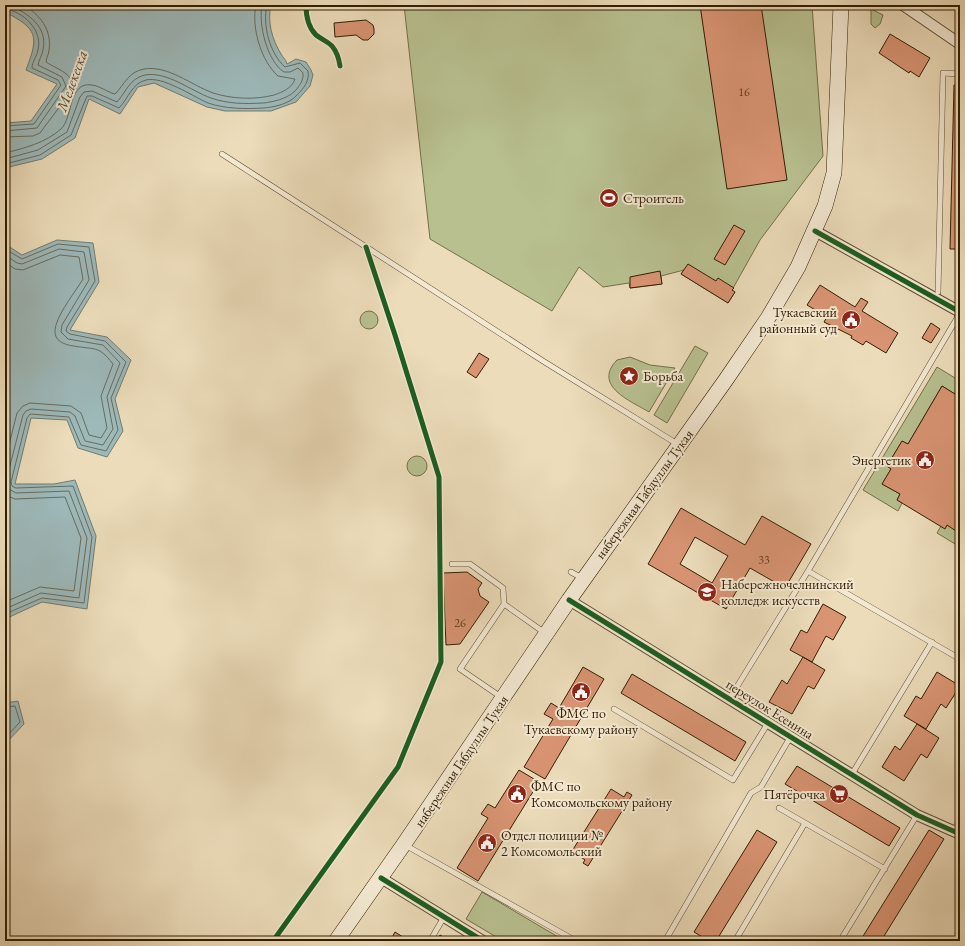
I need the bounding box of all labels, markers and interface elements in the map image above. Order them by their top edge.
water label: Мелекеска [51,48,91,115]
house number: 16 [738,84,750,100]
sports icon: Строитель [598,187,620,209]
place label: Строитель [623,189,684,207]
place label: Тукаевский районный суд [759,303,838,337]
public building icon: Тукаевский районный суд [840,309,862,331]
place icon: Борьба [618,365,640,387]
place label: Борьба [643,367,683,385]
street label: набережная Габдуллы Тукая [591,426,697,562]
public building icon: Энергетик [914,449,936,471]
place label: Энергетик [852,451,911,469]
house number: 33 [758,552,770,568]
place label: Набережночелнинский колледж искусств [721,575,854,609]
school or university icon: Набережночелнинский колледж искусств [696,581,718,603]
house number: 26 [454,615,466,631]
street label: переулок Есенина [723,675,818,743]
public building icon: ФМС по Тукаевскому району [570,681,592,703]
street label: набережная Габдуллы Тукая [410,691,512,831]
place label: ФМС по Тукаевскому району [524,704,639,738]
place label: ФМС по Комсомольскому району [531,777,673,811]
public building icon: ФМС по Комсомольскому району [506,783,528,805]
supermarket icon: Пятёрочка [828,783,850,805]
place label: Пятёрочка [763,785,825,803]
place label: Отдел полиции № 2 Комсомольский [501,826,603,860]
public building icon: Отдел полиции № 2 Комсомольский [476,832,498,854]

